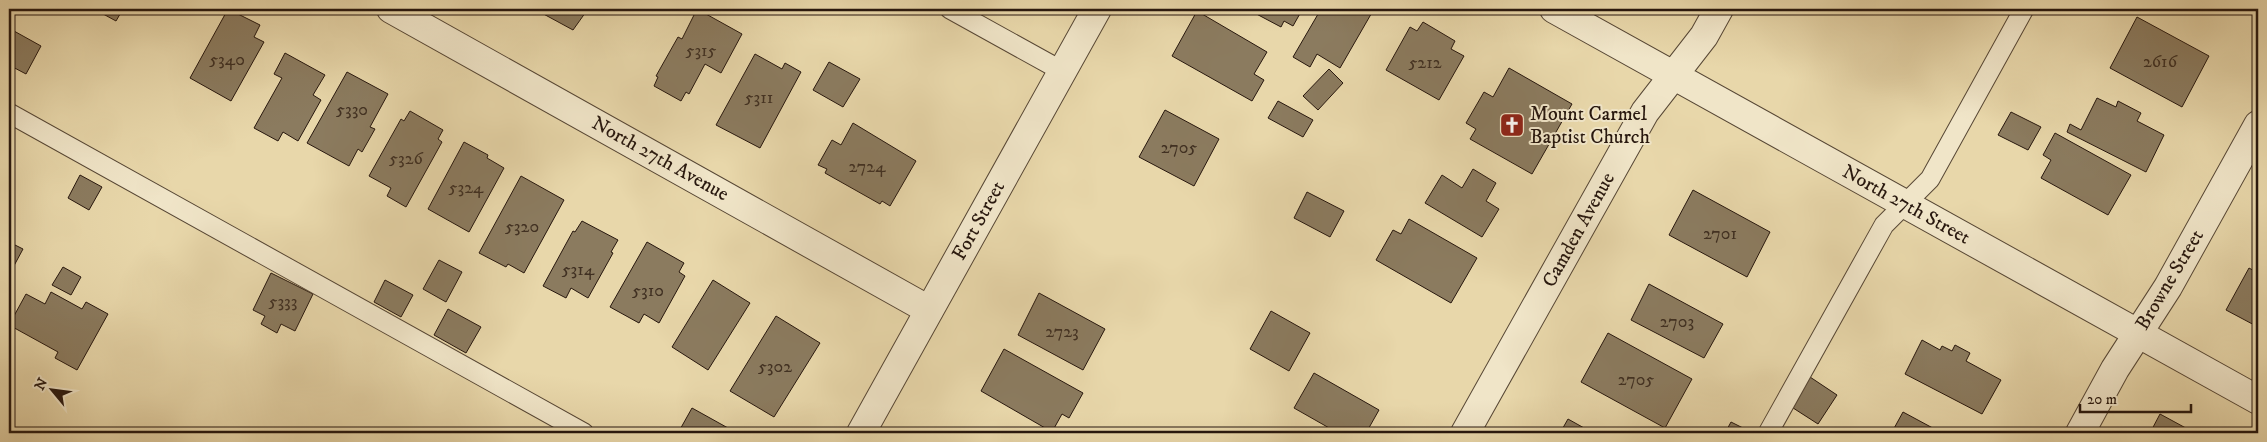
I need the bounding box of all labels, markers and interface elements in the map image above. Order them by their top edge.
house number: 5315 [685,40,717,62]
house number: 5340 [209,49,245,71]
house number: 2616 [2143,51,2178,73]
house number: 5212 [1408,52,1442,74]
house number: 5311 [745,87,773,109]
house number: 5330 [336,99,368,121]
place label: Mount Carmel Baptist Church [1530,102,1650,150]
street label: North 27th Avenue [587,111,733,207]
church icon: Mount Carmel Baptist Church [1499,112,1525,138]
house number: 2705 [1161,137,1197,159]
house number: 5326 [389,148,424,170]
house number: 2724 [848,156,886,178]
street label: North 27th Street [1838,159,1974,251]
street label: Camden Avenue [1537,168,1621,292]
house number: 5324 [449,177,484,199]
street label: Fort Street [947,177,1011,265]
house number: 5320 [505,216,539,238]
house number: 2701 [1703,223,1737,245]
street label: Browne Street [2130,225,2210,335]
house number: 5314 [562,259,595,281]
house number: 5310 [632,280,664,302]
house number: 5333 [268,291,298,313]
house number: 2703 [1660,311,1694,333]
house number: 2723 [1045,321,1079,343]
house number: 5302 [758,356,792,378]
north arrow [28,364,78,414]
house number: 2705 [1618,369,1654,391]
text: N [31,374,52,394]
scale bar [2080,382,2191,414]
text: 20 m [2087,390,2117,409]

